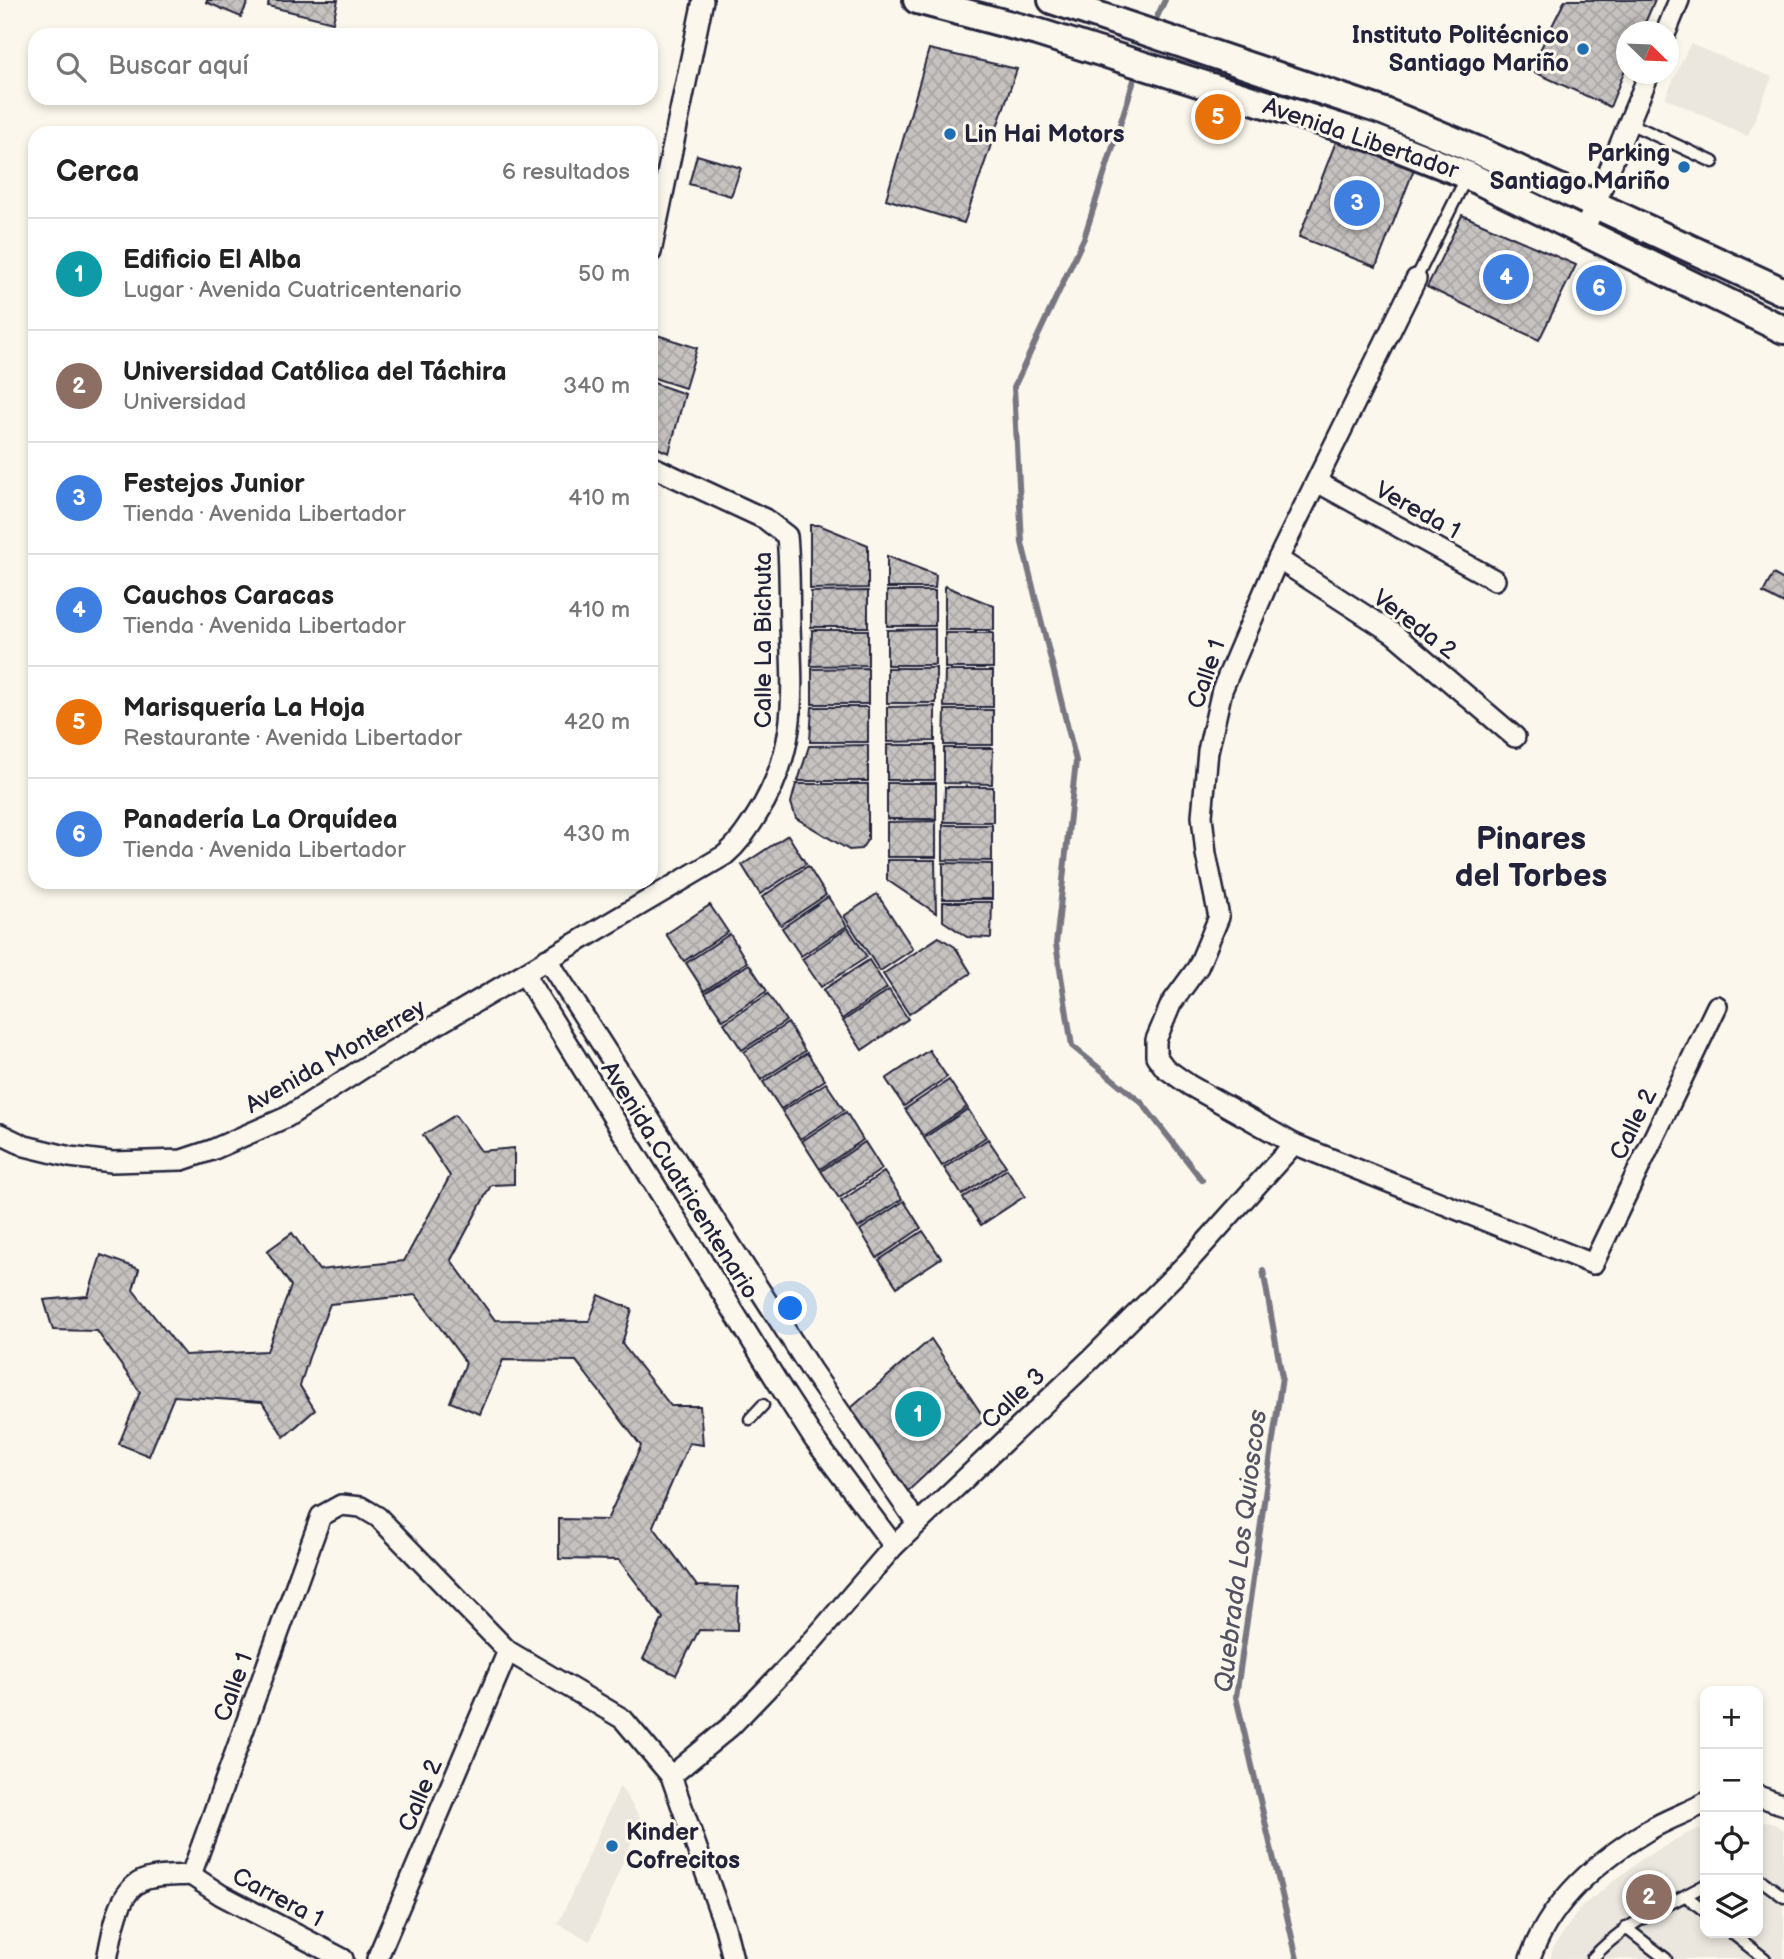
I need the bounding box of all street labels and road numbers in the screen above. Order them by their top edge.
street label: Avenida Libertador [1259,91,1463,186]
street label: Vereda 1 [1370,475,1465,546]
street label: Calle La Bichuta [749,552,778,728]
street label: Vereda 2 [1367,583,1462,665]
street label: Calle 1 [1181,636,1232,713]
street label: Avenida Monterrey [240,993,431,1120]
street label: Avenida Cuatricentenario [595,1056,765,1304]
street label: Calle 2 [1604,1084,1663,1165]
street label: Calle 3 [975,1362,1051,1435]
street label: Calle 1 [208,1649,259,1726]
street label: Calle 2 [392,1755,449,1836]
street label: Carrera 1 [227,1861,328,1934]

